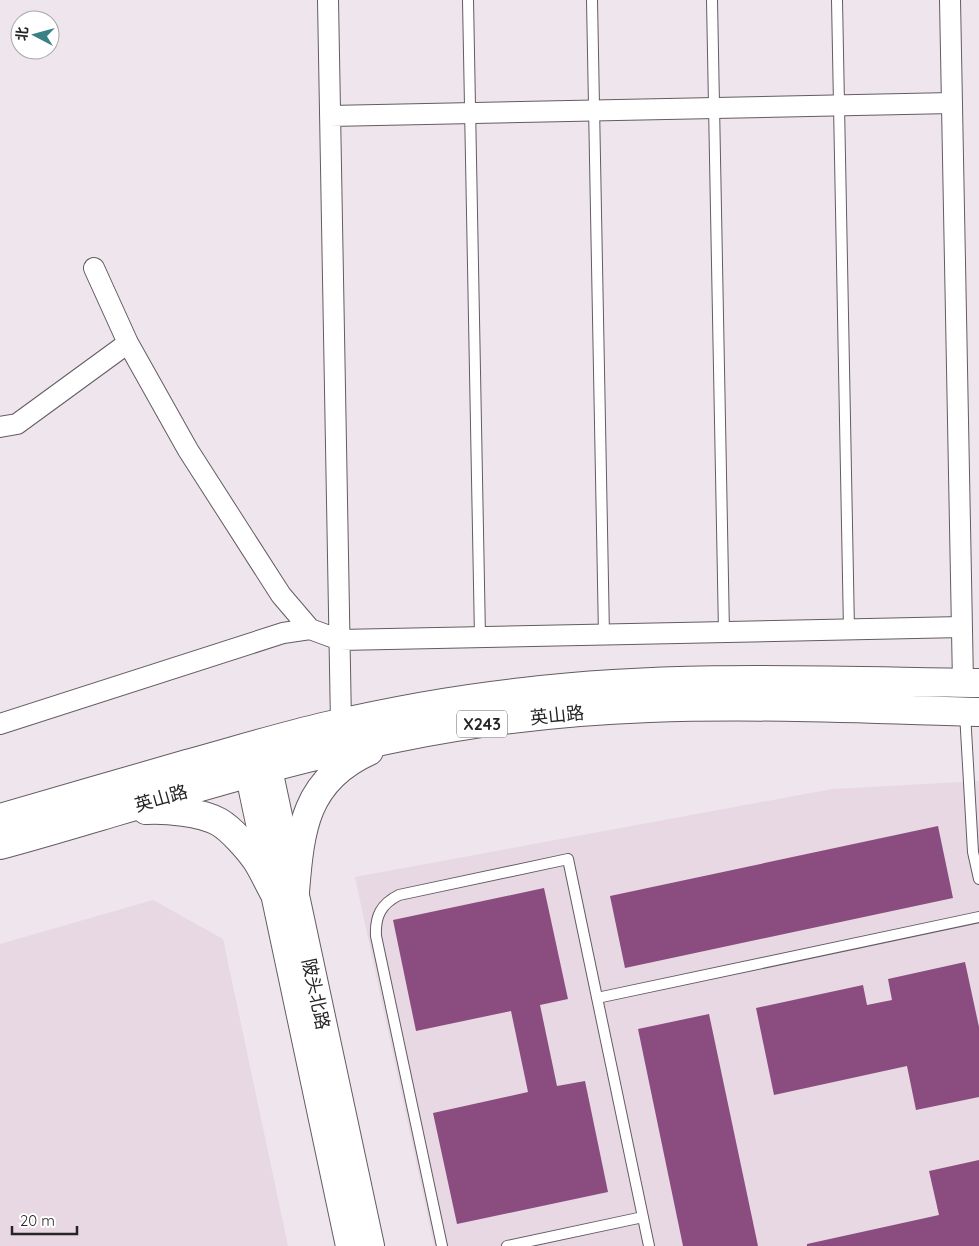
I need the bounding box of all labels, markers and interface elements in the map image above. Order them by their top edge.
north arrow [10,10,60,60]
text: 北 [12,26,32,42]
street label: 英山路 [529,701,585,729]
road number: X243 [457,711,507,738]
street label: 英山路 [132,780,190,816]
street label: 陂头北路 [297,956,335,1032]
scale bar [12,1204,78,1236]
text: 20 m [20,1211,55,1230]

